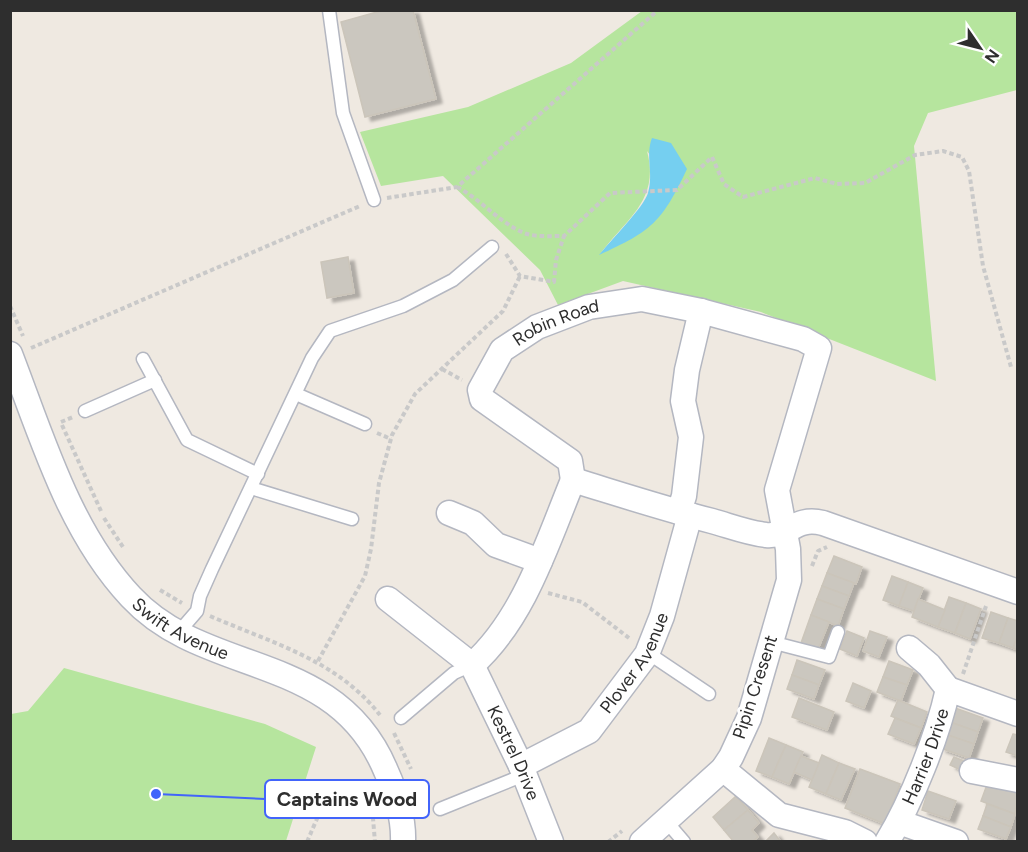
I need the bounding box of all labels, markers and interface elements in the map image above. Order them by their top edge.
north arrow [950,18,1010,78]
text: N [981,46,1003,67]
street label: Robin Road [509,295,600,351]
street label: Swift Avenue [127,593,232,665]
street label: Plover Avenue [595,609,673,718]
street label: Pipin Cresent [728,632,782,742]
street label: Kestrel Drive [482,702,544,804]
street label: Harrier Drive [897,706,954,808]
callout: Captains Wood [265,780,429,818]
text: Captains Wood [277,787,417,811]

